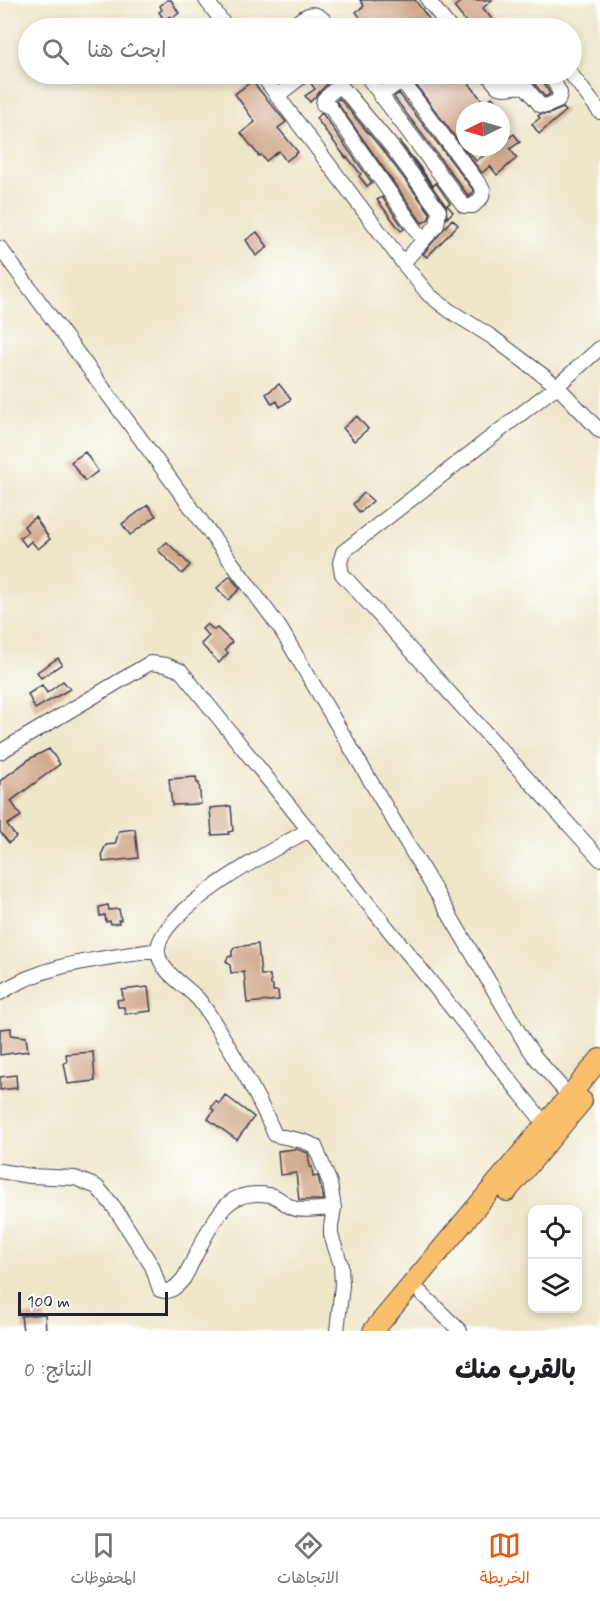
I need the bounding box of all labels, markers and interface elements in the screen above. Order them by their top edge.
search box [18,18,582,84]
icon: search [39,35,72,68]
text: ابحث هنا [87,37,167,65]
north arrow [456,102,510,156]
map controls [528,1205,582,1313]
button: locate [528,1205,582,1259]
button: layers [528,1259,582,1313]
scale bar [18,1289,168,1316]
text: 100 m [27,1292,70,1313]
text: بالقرب منك [455,1354,576,1388]
text: النتائج: 0 [24,1357,92,1384]
tab: المحفوظات [70,1529,136,1592]
tab: الاتجاهات [277,1529,339,1592]
tab: الخريطة [480,1529,530,1592]

